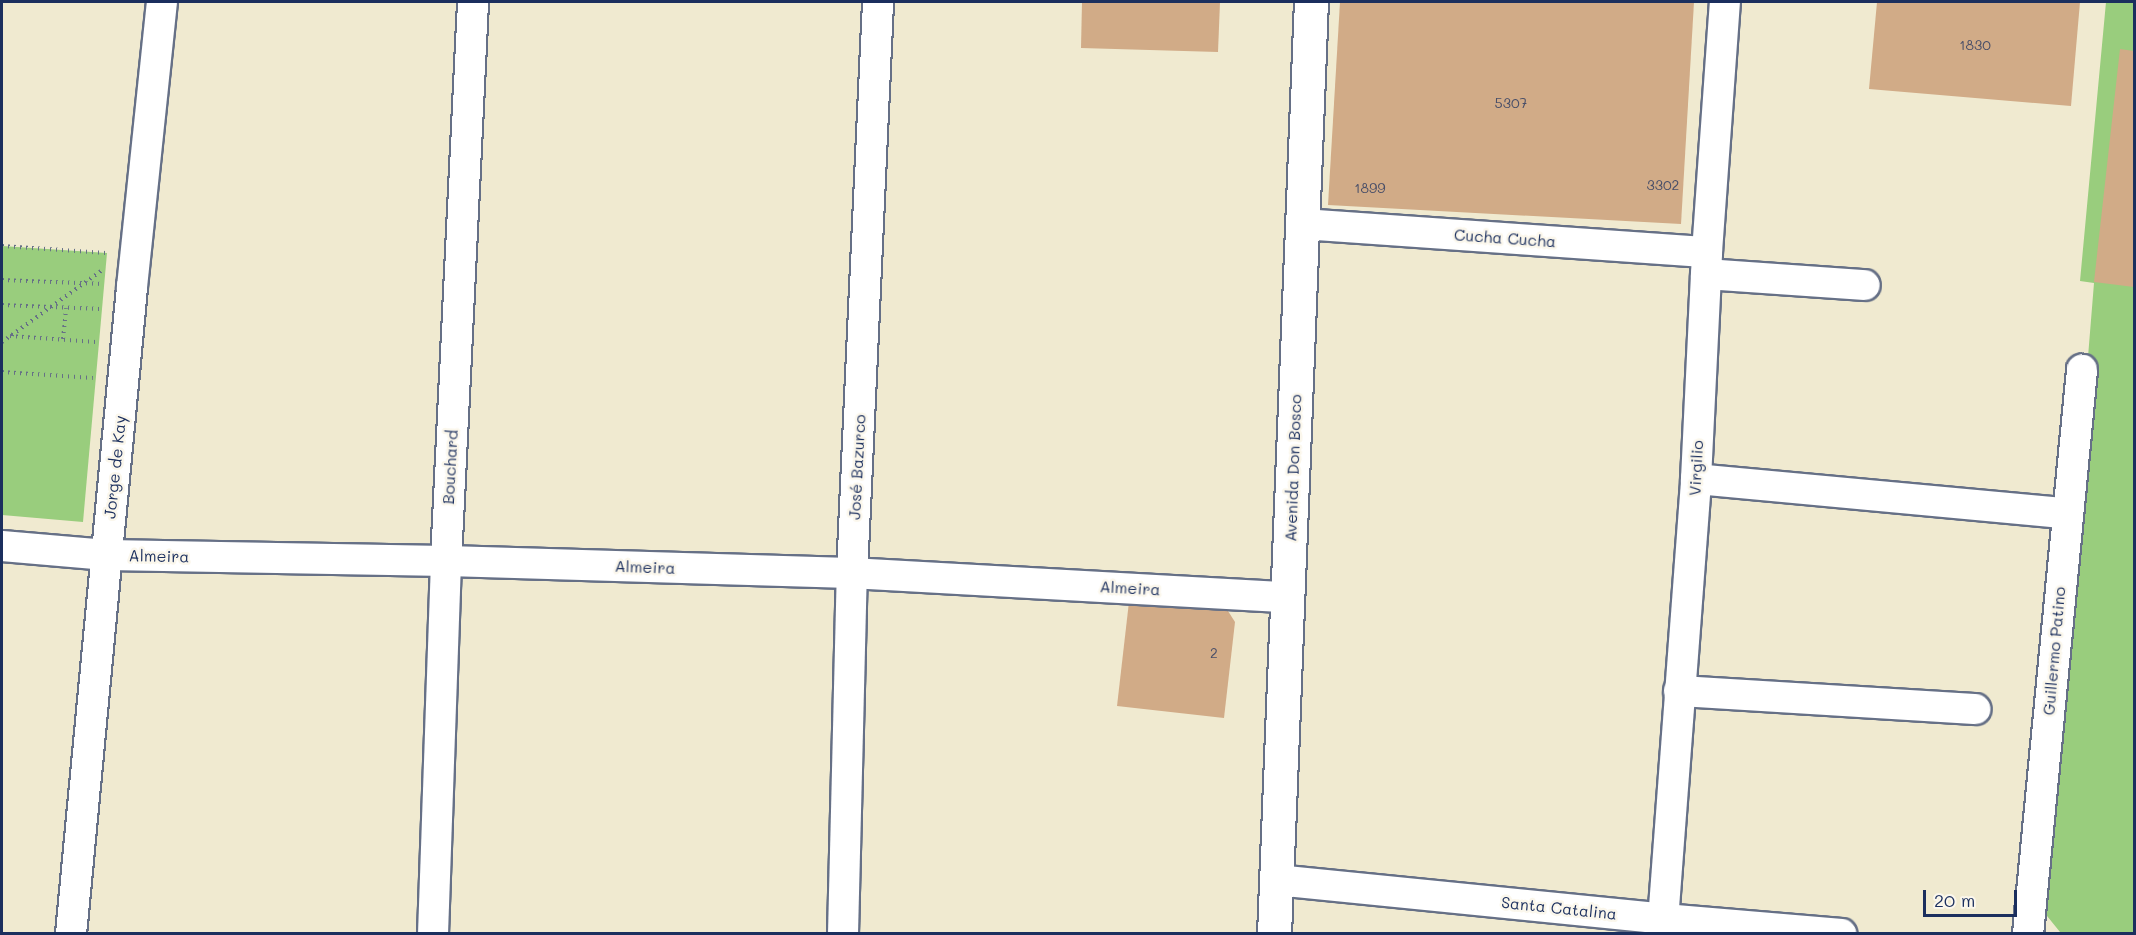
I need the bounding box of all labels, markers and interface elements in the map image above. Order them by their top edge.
house number: 1830 [1959,37,1991,53]
house number: 5307 [1495,95,1527,111]
house number: 3302 [1647,177,1679,193]
house number: 1899 [1354,180,1386,196]
street label: Cucha Cucha [1453,225,1557,251]
street label: Avenida Don Bosco [1281,394,1305,542]
street label: Jorge de Kay [100,414,130,520]
street label: José Bazurco [845,414,869,520]
street label: Bouchard [438,429,462,505]
street label: Virgilio [1685,440,1707,496]
street label: Almeira [129,546,189,566]
street label: Almeira [614,556,676,578]
street label: Almeira [1099,577,1161,599]
street label: Guillermo Patino [2039,586,2069,716]
house number: 2 [1210,645,1218,661]
scale bar [1926,878,2020,916]
text: 20 m [1934,888,1975,912]
street label: Santa Catalina [1500,892,1618,924]

